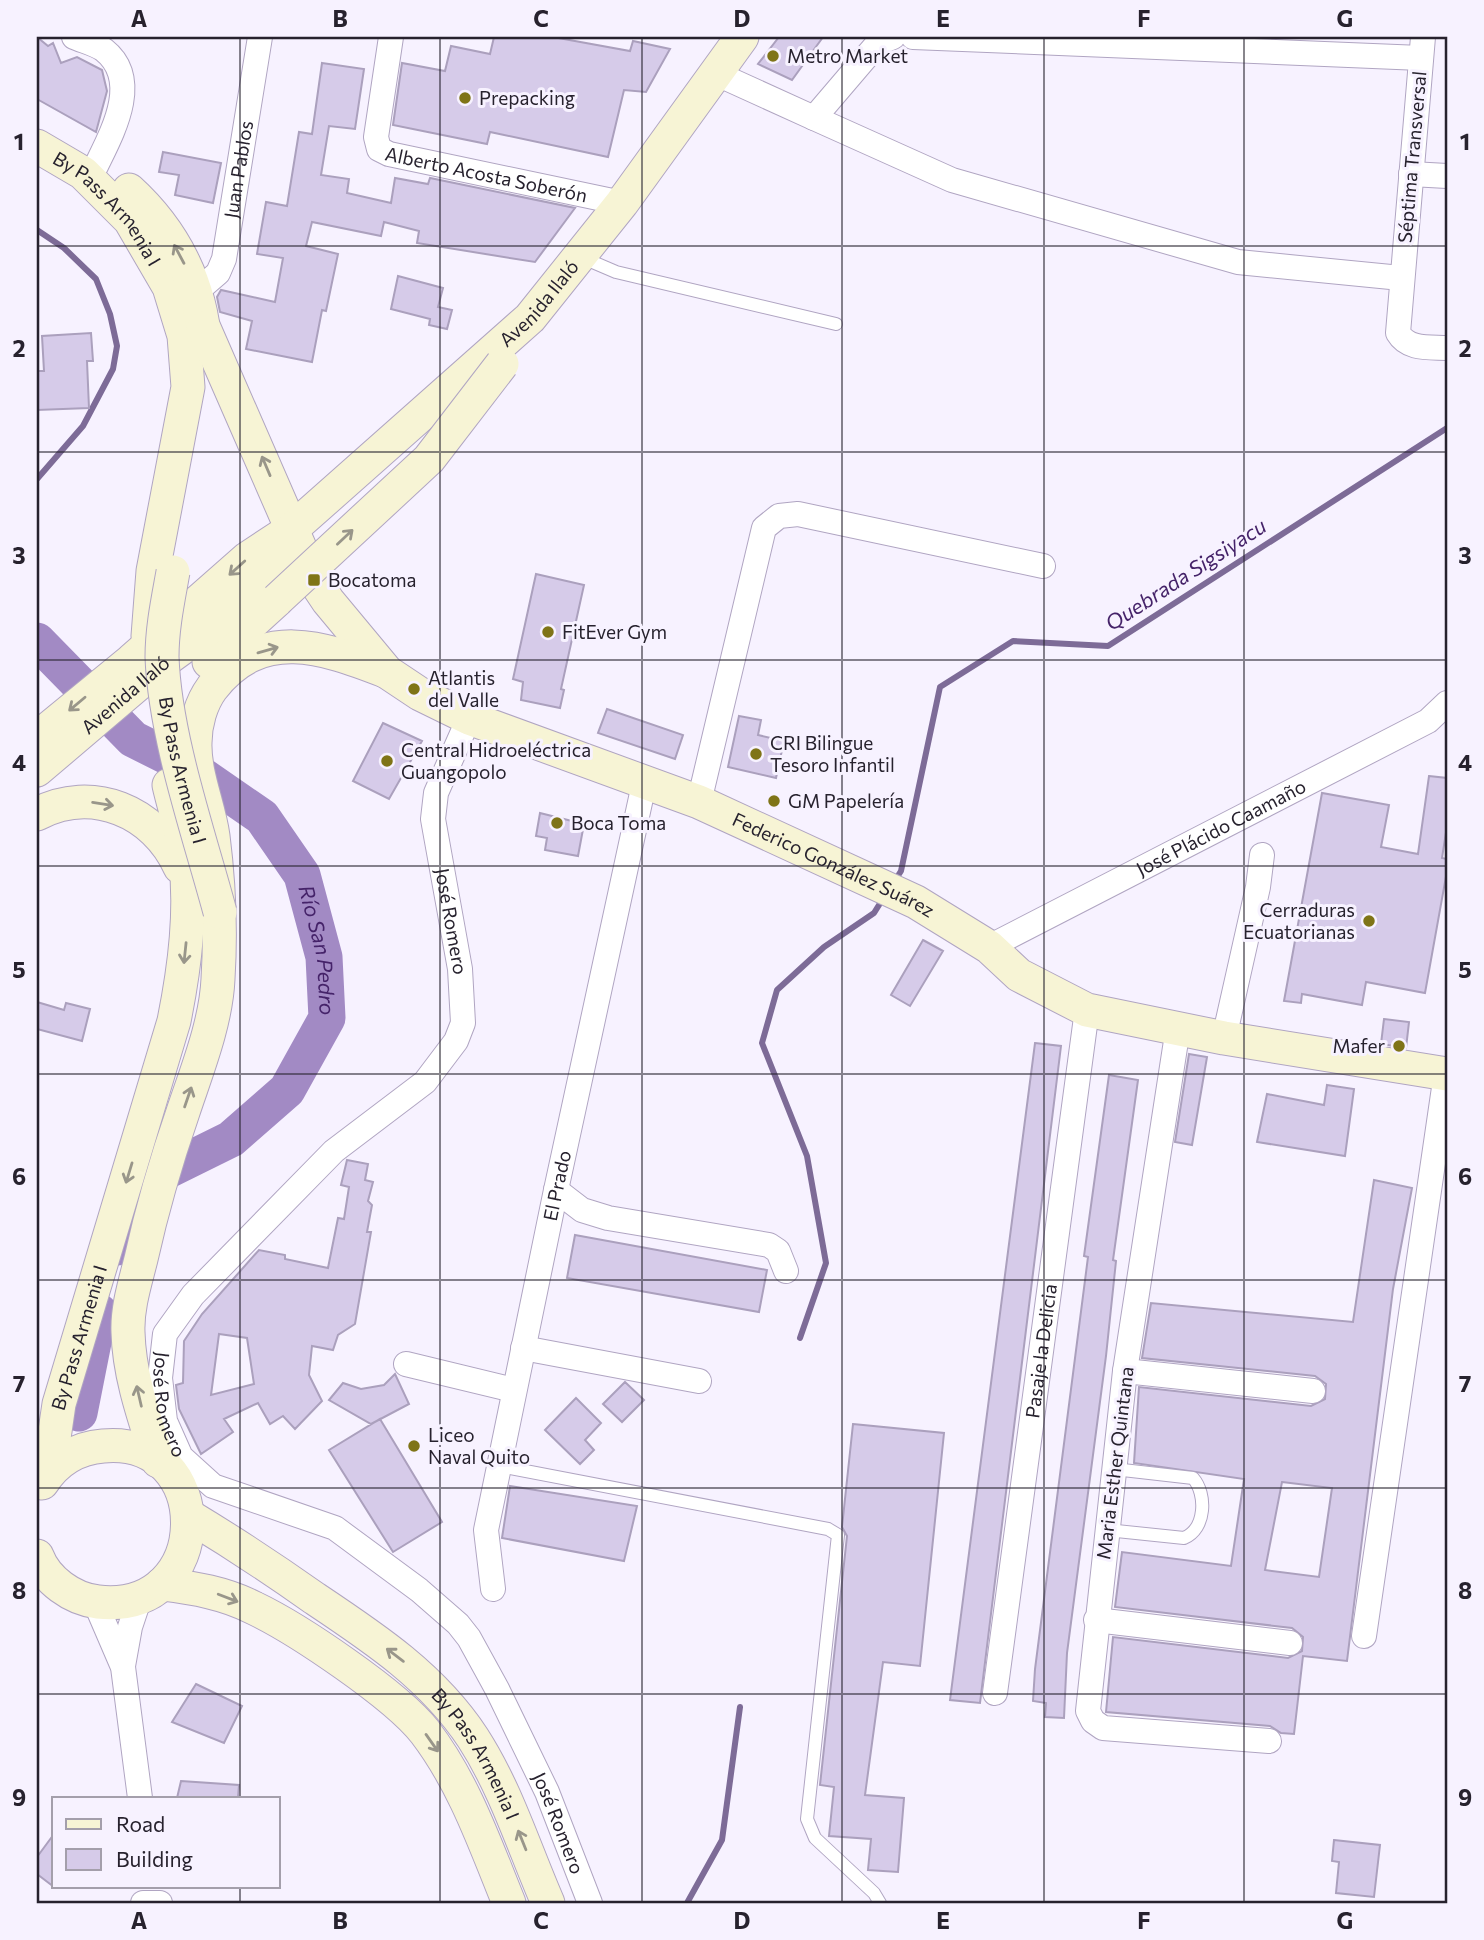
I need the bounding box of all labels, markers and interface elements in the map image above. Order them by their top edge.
text: A [131,4,148,32]
text: B [332,4,348,32]
text: C [533,4,549,32]
text: D [734,4,751,32]
text: E [936,4,950,32]
text: F [1137,4,1151,32]
text: G [1337,4,1353,32]
place label: Metro Market [787,44,908,67]
marker: Metro Market [765,48,781,64]
street label: Séptima Transversal [1393,70,1430,244]
place label: Prepacking [479,86,575,109]
marker: Prepacking [457,90,473,106]
street label: Juan Pablos [219,119,257,220]
text: 1 [14,127,24,155]
text: 1 [1460,127,1470,155]
street label: Alberto Acosta Soberón [383,141,589,206]
street label: By Pass Armenia I [49,146,166,270]
one-way arrow [172,244,186,265]
street label: Avenida Ilaló [494,255,583,351]
text: 2 [12,334,26,362]
text: 2 [1458,334,1472,362]
one-way arrow [259,456,272,477]
water label: Quebrada Sigsiyacu [1100,512,1270,635]
one-way arrow [336,528,353,545]
text: 3 [12,541,26,569]
text: 3 [1458,541,1472,569]
one-way arrow [229,560,246,577]
place label: Bocatoma [328,568,416,591]
marker: Bocatoma [306,572,322,588]
place label: FitEver Gym [562,620,667,643]
marker: FitEver Gym [540,624,556,640]
one-way arrow [256,643,279,656]
street label: Avenida Ilaló [76,651,174,738]
place label: Atlantis del Valle [428,666,499,711]
marker: Atlantis del Valle [406,681,422,697]
street label: By Pass Armenia I [155,695,212,846]
one-way arrow [69,696,87,712]
place label: CRI Bilingue Tesoro Infantil [770,731,895,776]
place label: Central Hidroeléctrica Guangopolo [401,738,591,783]
marker: CRI Bilingue Tesoro Infantil [748,746,764,762]
text: 4 [12,748,26,776]
text: 4 [1458,748,1472,776]
marker: Central Hidroeléctrica Guangopolo [379,753,395,769]
street label: José Plácido Caamaño [1132,774,1309,880]
place label: GM Papelería [788,789,904,812]
marker: GM Papelería [766,793,782,809]
one-way arrow [91,798,114,811]
street label: Federico González Suárez [729,807,939,922]
place label: Boca Toma [571,811,666,834]
marker: Boca Toma [549,815,565,831]
street label: José Romero [431,866,473,976]
water label: Río San Pedro [294,882,341,1016]
place label: Cerraduras Ecuatorianas [1243,898,1355,943]
marker: Cerraduras Ecuatorianas [1361,913,1377,929]
one-way arrow [179,941,192,964]
text: 5 [12,955,26,983]
text: 5 [1458,955,1472,983]
place label: Mafer [1332,1034,1385,1057]
marker: Mafer [1391,1038,1407,1054]
one-way arrow [183,1087,195,1109]
street label: El Prado [538,1148,575,1223]
text: 6 [12,1162,26,1190]
one-way arrow [121,1162,134,1184]
text: 6 [1458,1162,1472,1190]
street label: By Pass Armenia I [46,1262,111,1413]
street label: Pasaje la Delicia [1020,1282,1061,1420]
street label: José Romero [149,1351,191,1460]
street label: Maria Esther Quintana [1091,1365,1138,1561]
text: 7 [13,1369,25,1397]
text: 7 [1459,1369,1471,1397]
one-way arrow [132,1385,145,1408]
place label: Liceo Naval Quito [428,1423,530,1468]
marker: Liceo Naval Quito [406,1438,422,1454]
text: 8 [12,1576,26,1604]
text: 8 [1458,1576,1472,1604]
one-way arrow [217,1592,239,1605]
one-way arrow [386,1648,405,1663]
street label: By Pass Armenia I [427,1683,525,1823]
one-way arrow [425,1732,439,1752]
street label: José Romero [528,1768,590,1877]
text: 9 [12,1783,26,1811]
text: 9 [1458,1783,1472,1811]
legend [52,1797,280,1888]
text: Road [116,1811,165,1836]
one-way arrow [514,1830,527,1852]
text: Building [116,1846,193,1871]
text: A [131,1906,148,1934]
text: B [332,1906,348,1934]
text: C [533,1906,549,1934]
text: D [734,1906,751,1934]
text: E [936,1906,950,1934]
text: F [1137,1906,1151,1934]
text: G [1337,1906,1353,1934]

